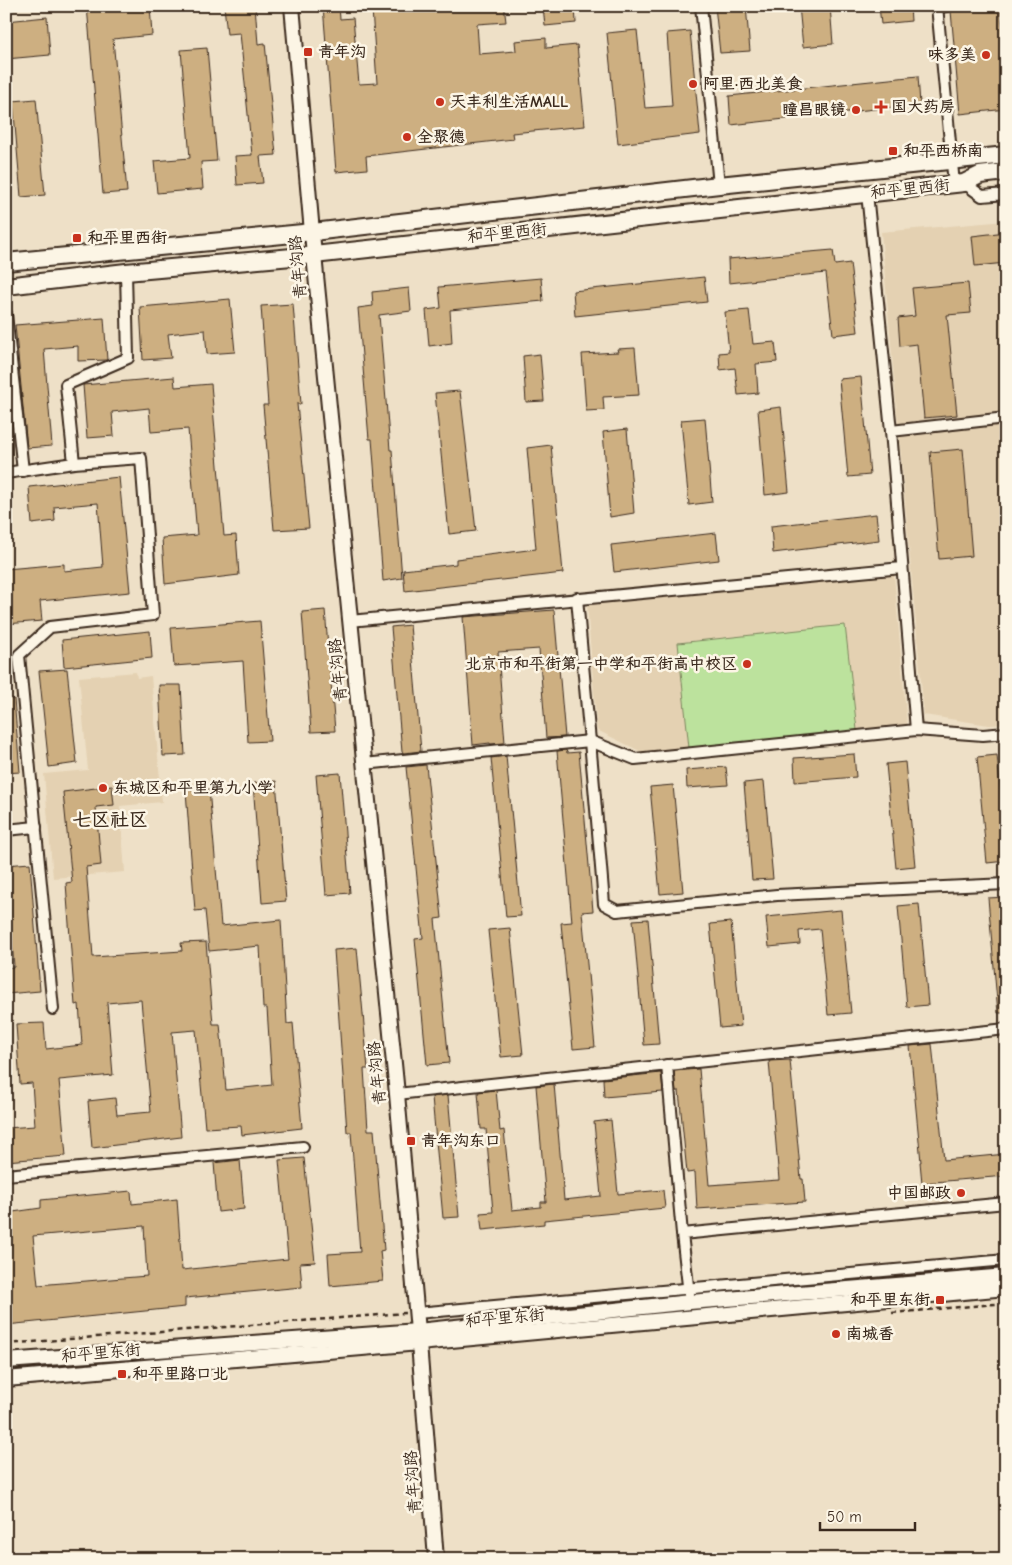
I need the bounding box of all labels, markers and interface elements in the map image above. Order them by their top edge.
place label: 青年沟 [318,43,366,61]
marker: 青年沟 [302,46,314,58]
place label: 味多美 [928,46,976,64]
marker: 味多美 [980,49,992,61]
place label: 阿里·西北美食 [703,75,802,93]
marker: 阿里·西北美食 [687,78,699,90]
place label: 天丰利生活MALL [450,93,568,111]
marker: 天丰利生活MALL [434,96,446,108]
place label: 国大药房 [891,98,955,116]
place label: 瞳昌眼镜 [782,101,846,119]
marker: 国大药房 [875,101,887,113]
marker: 瞳昌眼镜 [850,104,862,116]
place label: 全聚德 [417,128,465,146]
marker: 全聚德 [401,131,413,143]
place label: 和平西桥南 [903,142,983,160]
marker: 和平西桥南 [887,145,899,157]
street label: 和平里西街 [869,176,951,202]
street label: 和平里西街 [466,220,548,246]
place label: 和平里西街 [87,229,167,247]
marker: 和平里西街 [71,232,83,244]
street label: 青年沟路 [286,234,310,300]
street label: 青年沟路 [326,637,350,703]
place label: 北京市和平街第一中学和平街高中校区 [465,655,737,673]
marker: 北京市和平街第一中学和平街高中校区 [741,658,753,670]
place label: 东城区和平里第九小学 [113,779,273,797]
marker: 东城区和平里第九小学 [97,782,109,794]
district label: 七区社区 [72,809,148,831]
street label: 青年沟路 [365,1040,389,1106]
place label: 青年沟东口 [421,1132,501,1150]
marker: 青年沟东口 [405,1135,417,1147]
place label: 中国邮政 [887,1184,951,1202]
marker: 中国邮政 [955,1187,967,1199]
place label: 和平里东街 [850,1291,930,1309]
marker: 和平里东街 [934,1294,946,1306]
street label: 和平里东街 [464,1306,546,1330]
place label: 南城香 [846,1325,894,1343]
marker: 南城香 [830,1328,842,1340]
street label: 和平里东街 [60,1341,142,1365]
place label: 和平里路口北 [132,1365,228,1383]
marker: 和平里路口北 [116,1368,128,1380]
street label: 青年沟路 [402,1449,424,1515]
scale bar [820,1500,914,1532]
text: 50 m [827,1508,862,1526]

